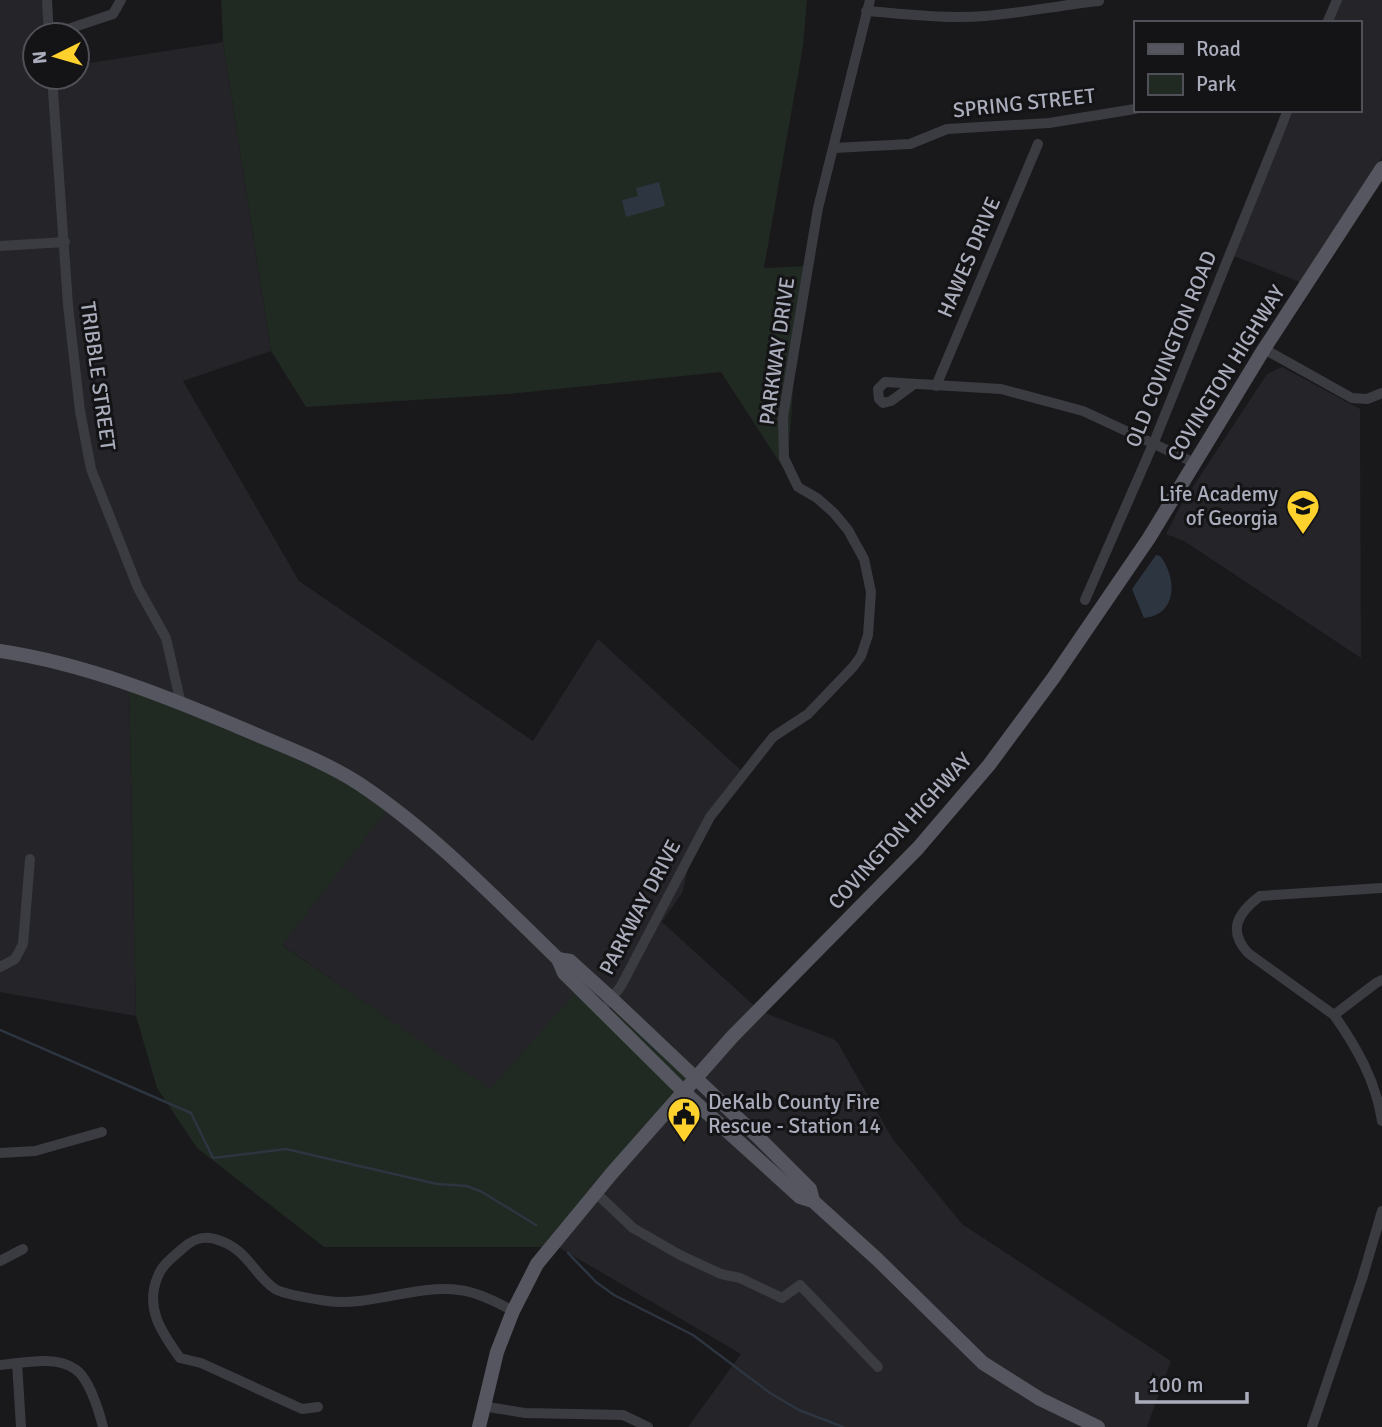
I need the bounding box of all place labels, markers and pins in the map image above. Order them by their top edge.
place label: Life Academy of Georgia [1159,481,1278,531]
school or university icon: Life Academy of Georgia [1284,487,1322,536]
place label: DeKalb County Fire Rescue - Station 14 [708,1089,881,1139]
public building icon: DeKalb County Fire Rescue - Station 14 [665,1095,703,1144]

